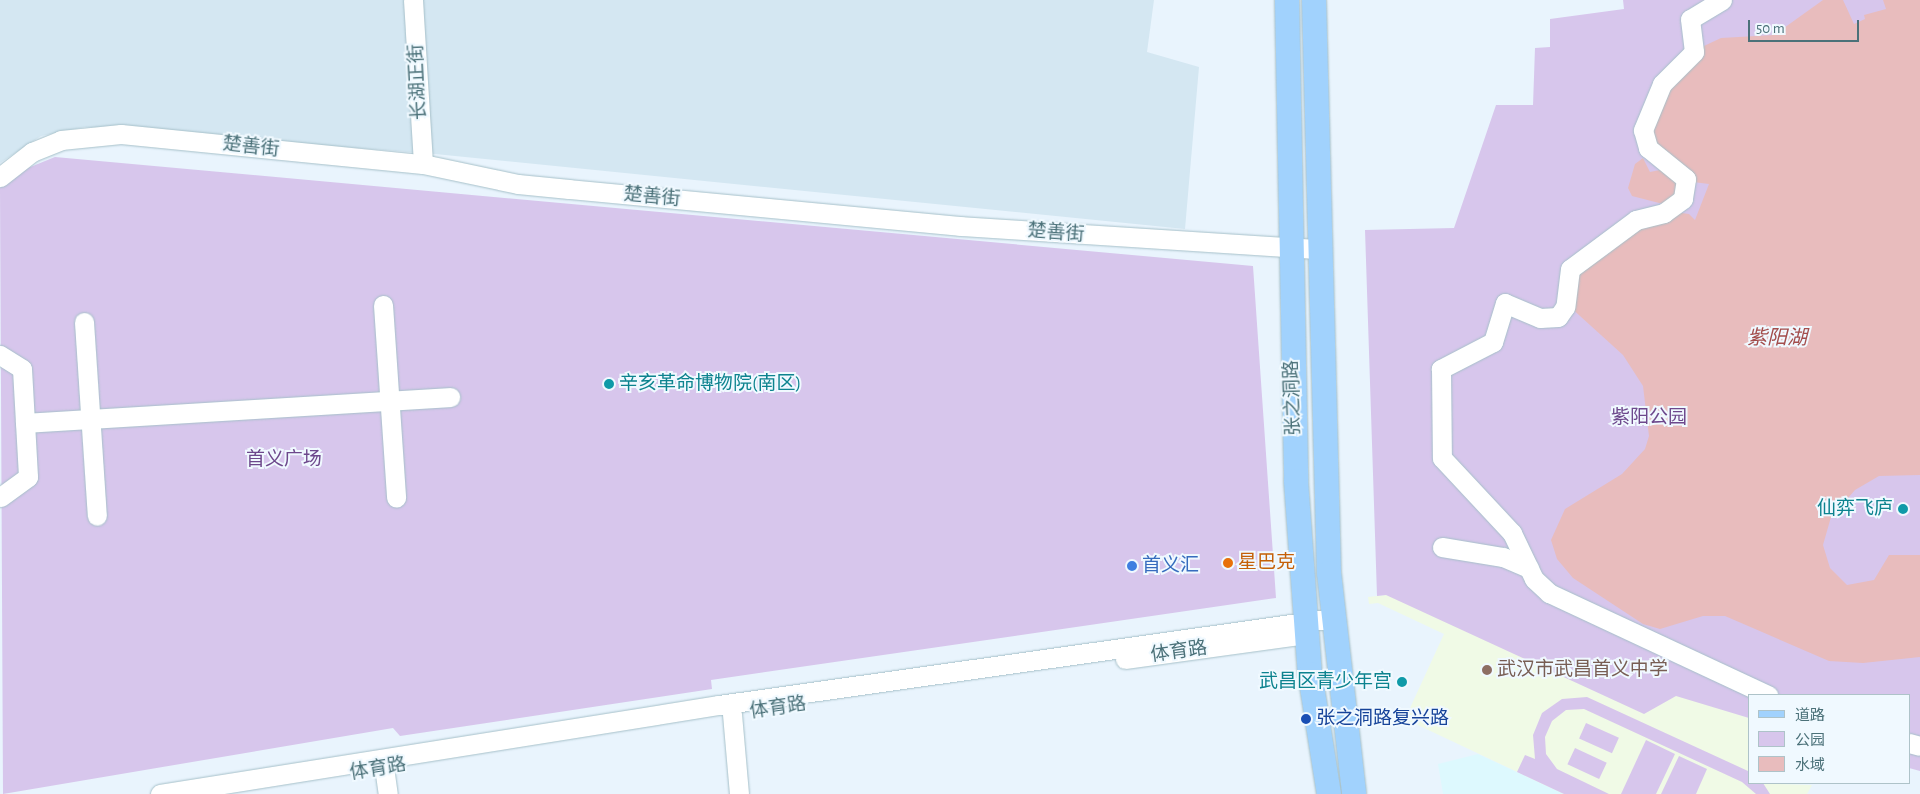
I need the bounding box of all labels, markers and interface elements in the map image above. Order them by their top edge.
scale bar [1750,10,1861,42]
text: 50 m [1756,21,1785,36]
street label: 长湖正街 [405,43,431,121]
street label: 楚善街 [221,133,281,161]
street label: 楚善街 [623,183,681,211]
street label: 楚善街 [1027,220,1085,246]
water label: 紫阳湖 [1747,326,1807,350]
street label: 张之洞路 [1280,360,1306,436]
place label: 辛亥革命博物院(南区) [619,373,801,395]
marker: 辛亥革命博物院(南区) [603,378,615,390]
park label: 紫阳公园 [1611,407,1687,429]
park label: 首义广场 [246,449,322,471]
place label: 仙弈飞庐 [1817,498,1893,520]
marker: 仙弈飞庐 [1897,503,1909,515]
place label: 星巴克 [1238,552,1295,574]
place label: 首义汇 [1142,555,1199,577]
marker: 星巴克 [1222,557,1234,569]
marker: 首义汇 [1126,560,1138,572]
street label: 体育路 [1149,637,1209,667]
place label: 武汉市武昌首义中学 [1497,659,1668,681]
marker: 武汉市武昌首义中学 [1481,664,1493,676]
place label: 武昌区青少年宫 [1259,671,1392,693]
marker: 武昌区青少年宫 [1396,676,1408,688]
street label: 体育路 [748,693,808,723]
legend [1748,694,1910,784]
place label: 张之洞路复兴路 [1316,708,1449,730]
text: 道路 [1795,708,1825,723]
marker: 张之洞路复兴路 [1300,713,1312,725]
text: 公园 [1795,733,1825,748]
street label: 体育路 [348,753,408,785]
text: 水域 [1795,758,1825,773]

